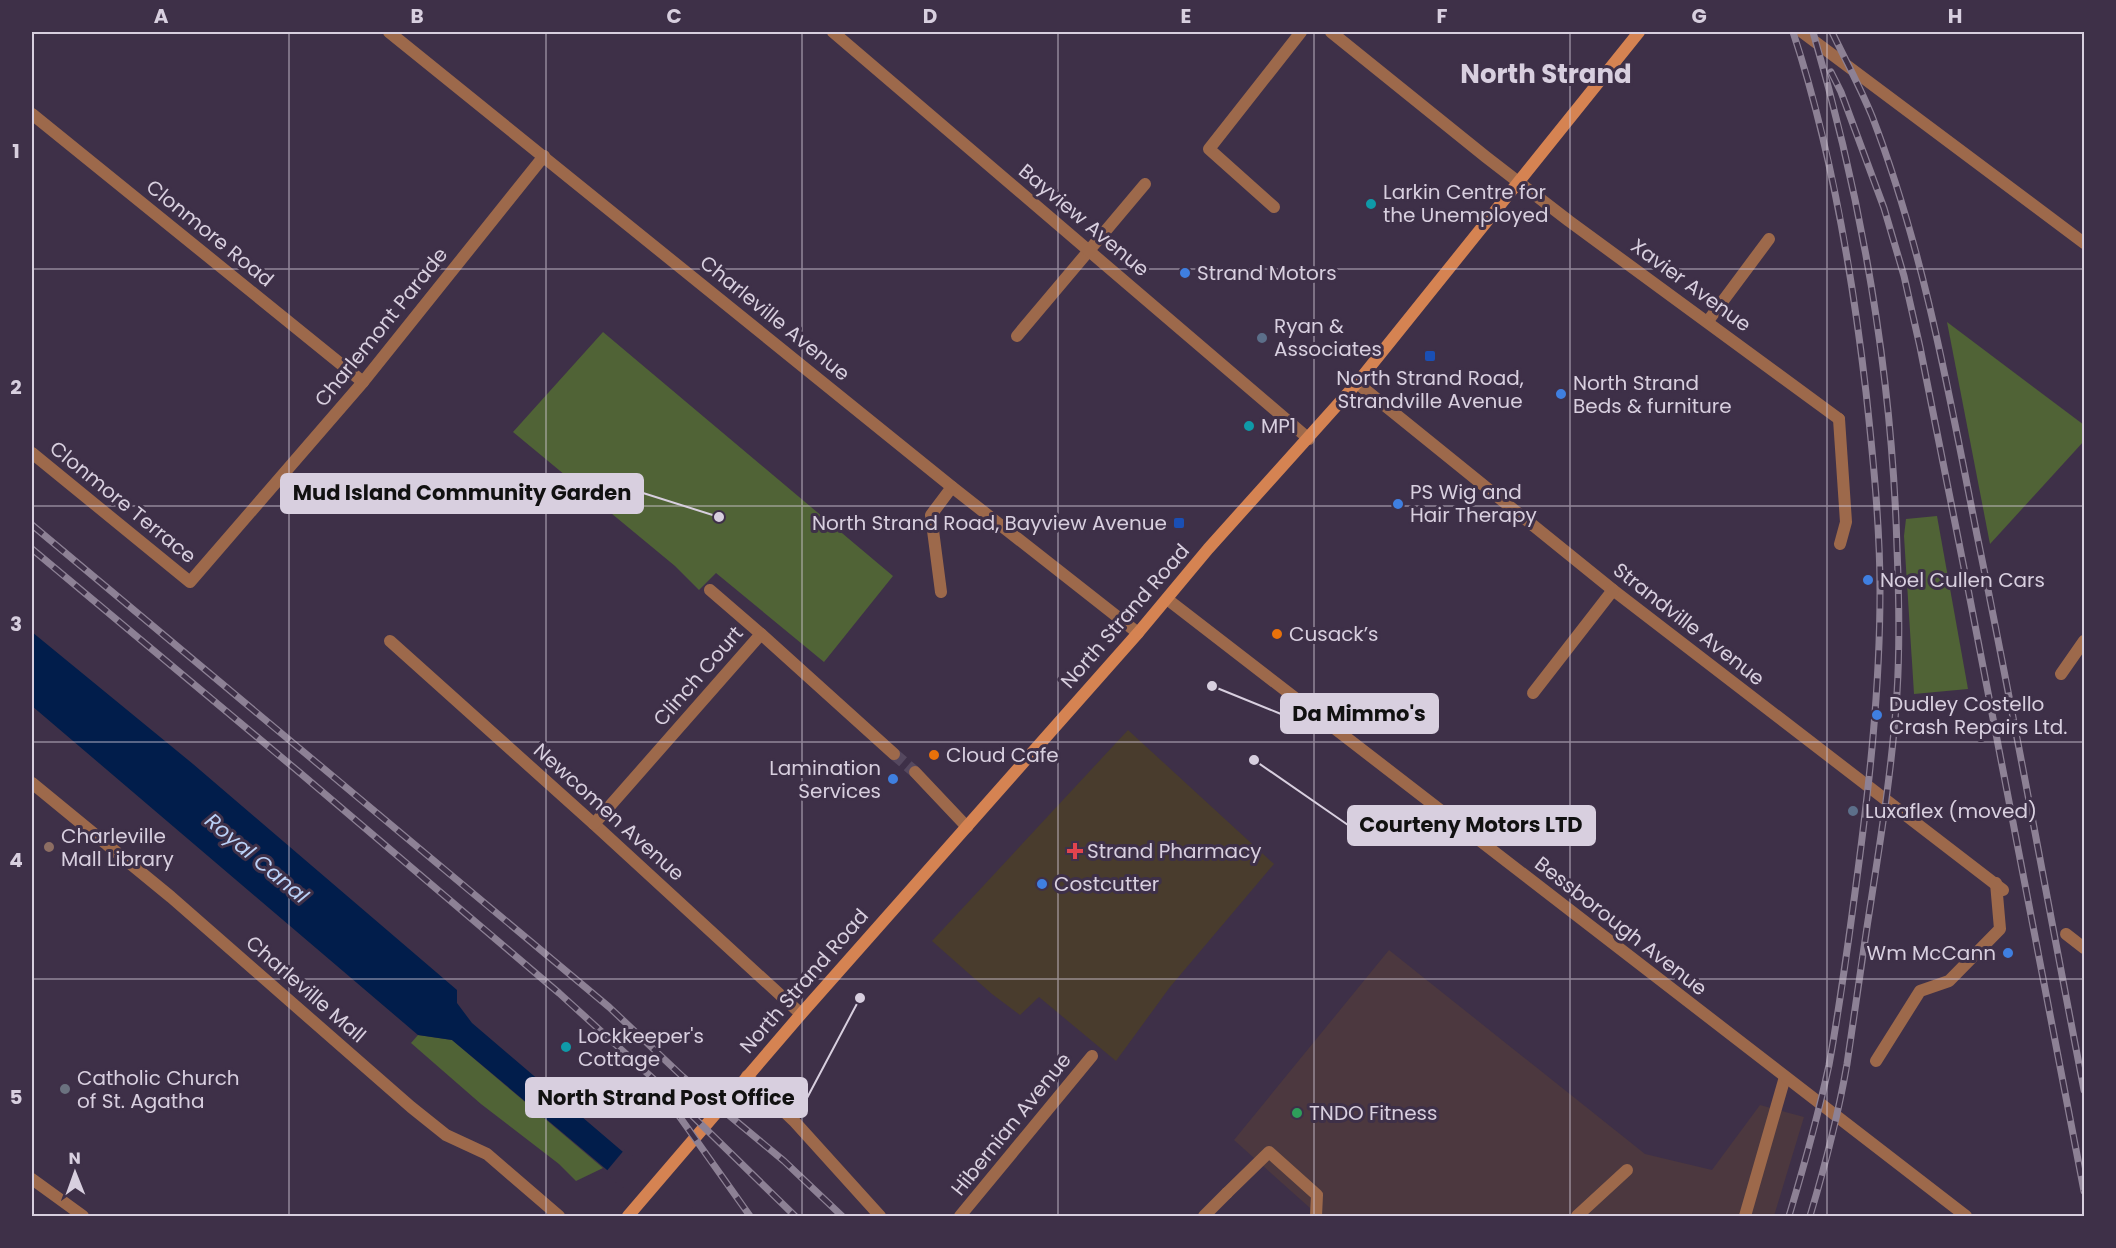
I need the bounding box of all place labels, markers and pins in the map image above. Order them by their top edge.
place label: Larkin Centre for the Unemployed [1383,178,1549,229]
marker: Larkin Centre for the Unemployed [1364,197,1378,211]
place label: Strand Motors [1197,259,1337,287]
marker: Strand Motors [1178,266,1192,280]
place label: Ryan & Associates [1274,312,1382,363]
marker: Ryan & Associates [1255,331,1269,345]
marker: North Strand Road, Strandville Avenue [1423,349,1437,363]
place label: North Strand Road, Strandville Avenue [1336,364,1524,415]
place label: North Strand Beds & furniture [1573,369,1732,420]
marker: North Strand Beds & furniture [1554,387,1568,401]
place label: MP1 [1261,412,1296,440]
marker: MP1 [1242,419,1256,433]
callout: Mud Island Community Garden [281,474,643,513]
place label: PS Wig and Hair Therapy [1410,478,1537,529]
marker: PS Wig and Hair Therapy [1391,497,1405,511]
place label: North Strand Road, Bayview Avenue [812,509,1167,537]
marker: North Strand Road, Bayview Avenue [1172,516,1186,530]
place label: Noel Cullen Cars [1880,566,2045,594]
marker: Noel Cullen Cars [1861,573,1875,587]
place label: Cusack’s [1289,620,1378,648]
marker: Cusack’s [1270,627,1284,641]
place label: Dudley Costello Crash Repairs Ltd. [1889,690,2067,741]
callout: Da Mimmo's [1281,694,1438,733]
marker: Dudley Costello Crash Repairs Ltd. [1870,708,1884,722]
place label: Cloud Cafe [946,741,1059,769]
marker: Cloud Cafe [927,748,941,762]
place label: Lamination Services [769,754,881,805]
marker: Lamination Services [886,772,900,786]
place label: Luxaflex (moved) [1865,797,2037,825]
marker: Luxaflex (moved) [1846,804,1860,818]
callout: Courteny Motors LTD [1348,806,1595,845]
place label: Charleville Mall Library [61,822,174,873]
place label: Strand Pharmacy [1087,837,1262,865]
marker: Charleville Mall Library [42,840,56,854]
marker: Strand Pharmacy [1068,844,1082,858]
place label: Costcutter [1054,870,1159,898]
marker: Costcutter [1035,877,1049,891]
place label: Wm McCann [1867,939,1996,967]
marker: Wm McCann [2001,946,2015,960]
place label: Lockkeeper's Cottage [578,1022,704,1073]
marker: Lockkeeper's Cottage [559,1040,573,1054]
place label: Catholic Church of St. Agatha [77,1064,240,1115]
callout: North Strand Post Office [526,1078,807,1117]
marker: Catholic Church of St. Agatha [58,1082,72,1096]
place label: TNDO Fitness [1309,1099,1437,1127]
marker: TNDO Fitness [1290,1106,1304,1120]

